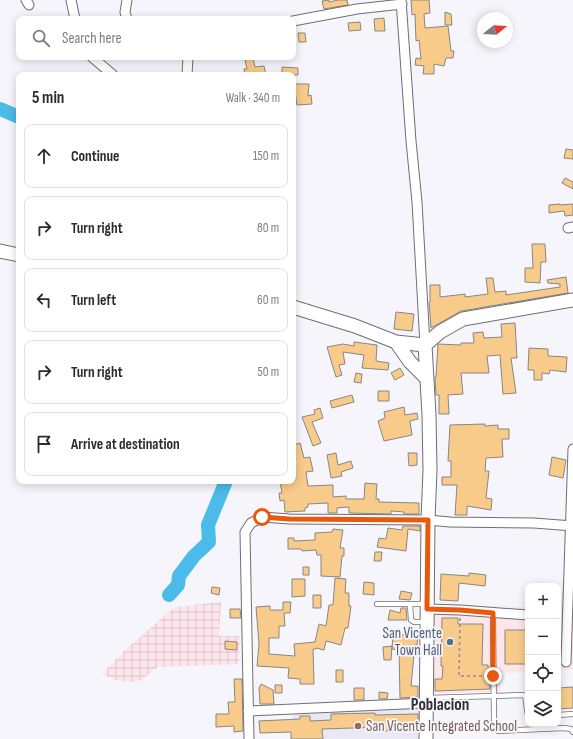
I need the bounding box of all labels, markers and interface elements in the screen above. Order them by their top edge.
north arrow [477,12,513,48]
search box [16,16,296,60]
icon: search [30,27,52,49]
text: Search here [62,29,122,48]
text: 5 min [32,88,64,108]
text: Walk · 340 m [226,90,280,106]
icon: ahead [33,145,55,167]
text: Continue [71,147,120,166]
text: 150 m [253,148,279,164]
icon: right [33,217,55,239]
text: Turn right [71,219,123,238]
text: 80 m [257,220,279,236]
icon: left [33,289,55,311]
text: Turn left [71,291,116,310]
text: 60 m [257,292,279,308]
icon: right [33,361,55,383]
text: Turn right [71,363,123,382]
text: 50 m [258,364,279,380]
icon: arrive [33,433,55,455]
text: Arrive at destination [71,435,180,454]
route start [253,508,271,526]
map controls [525,583,561,727]
button: + [525,583,561,619]
button: − [525,619,561,655]
place label: San Vicente Town Hall [382,624,442,660]
marker: San Vicente Town Hall [445,637,455,647]
button: locate [525,655,561,691]
route end [484,667,502,685]
button: layers [525,691,561,727]
district label: Poblacion [411,695,469,715]
place label: San Vicente Integrated School [366,717,517,736]
marker: San Vicente Integrated School [353,721,363,731]

